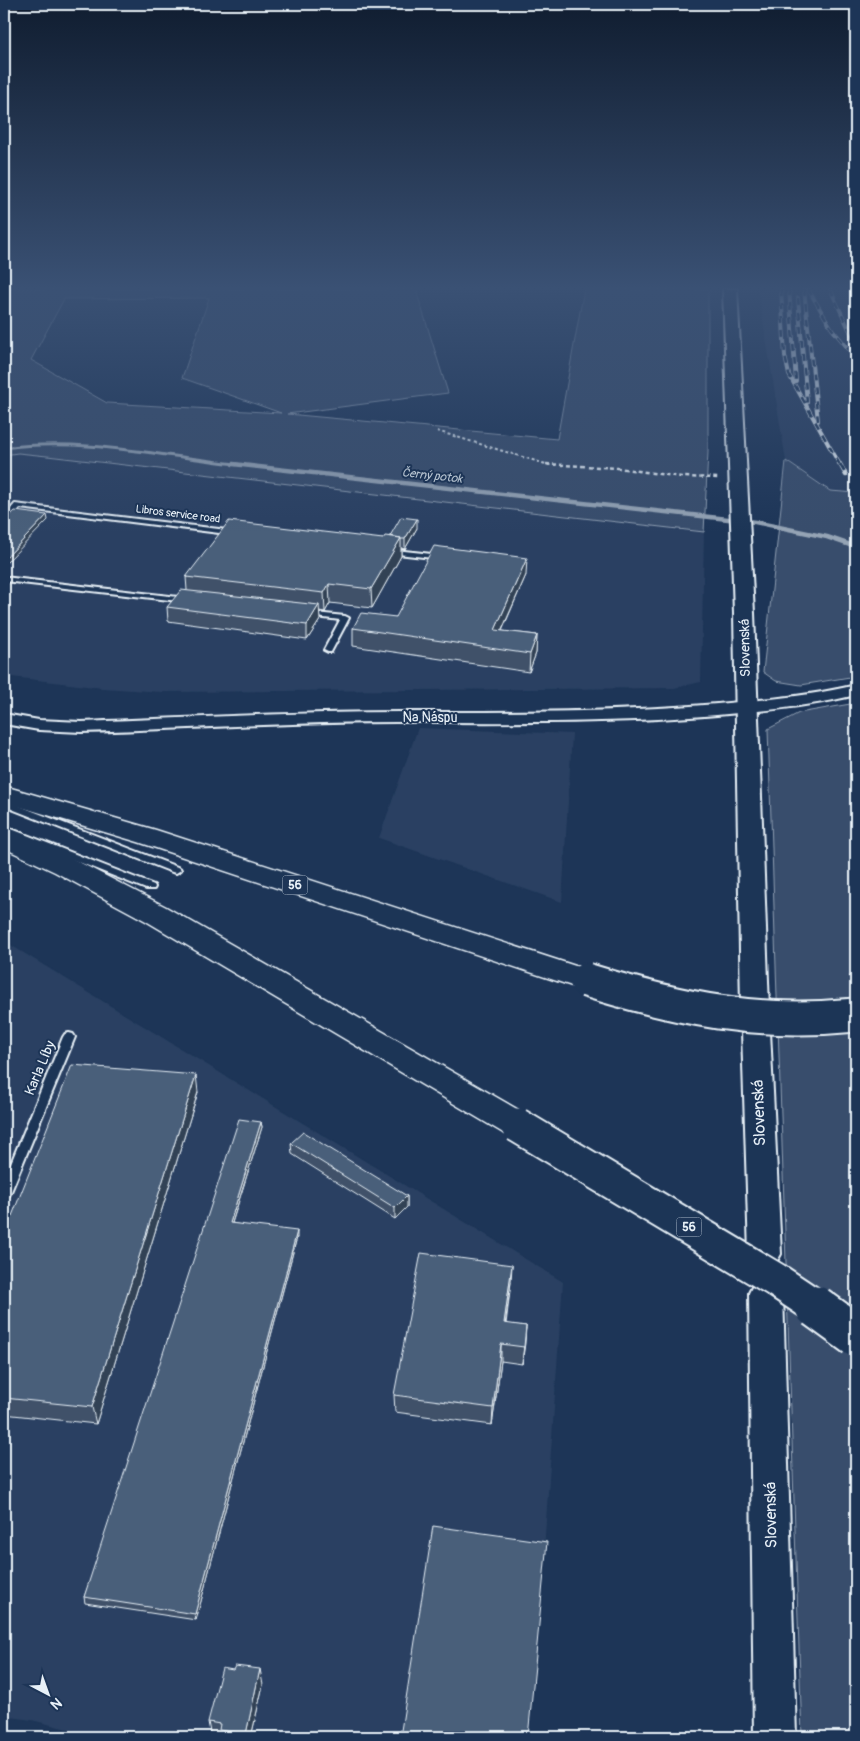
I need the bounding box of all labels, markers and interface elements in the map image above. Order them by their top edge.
water label: Černý potok [401,464,464,487]
street label: Libros service road [135,502,221,526]
street label: Slovenská [736,619,754,677]
street label: Na Náspu [403,709,457,726]
road number: 56 [282,876,308,894]
street label: Karla Líby [21,1038,59,1098]
street label: Slovenská [748,1079,770,1147]
road number: 56 [676,1218,702,1236]
street label: Slovenská [760,1482,782,1548]
north arrow [22,1668,72,1718]
text: N [47,1694,65,1713]

